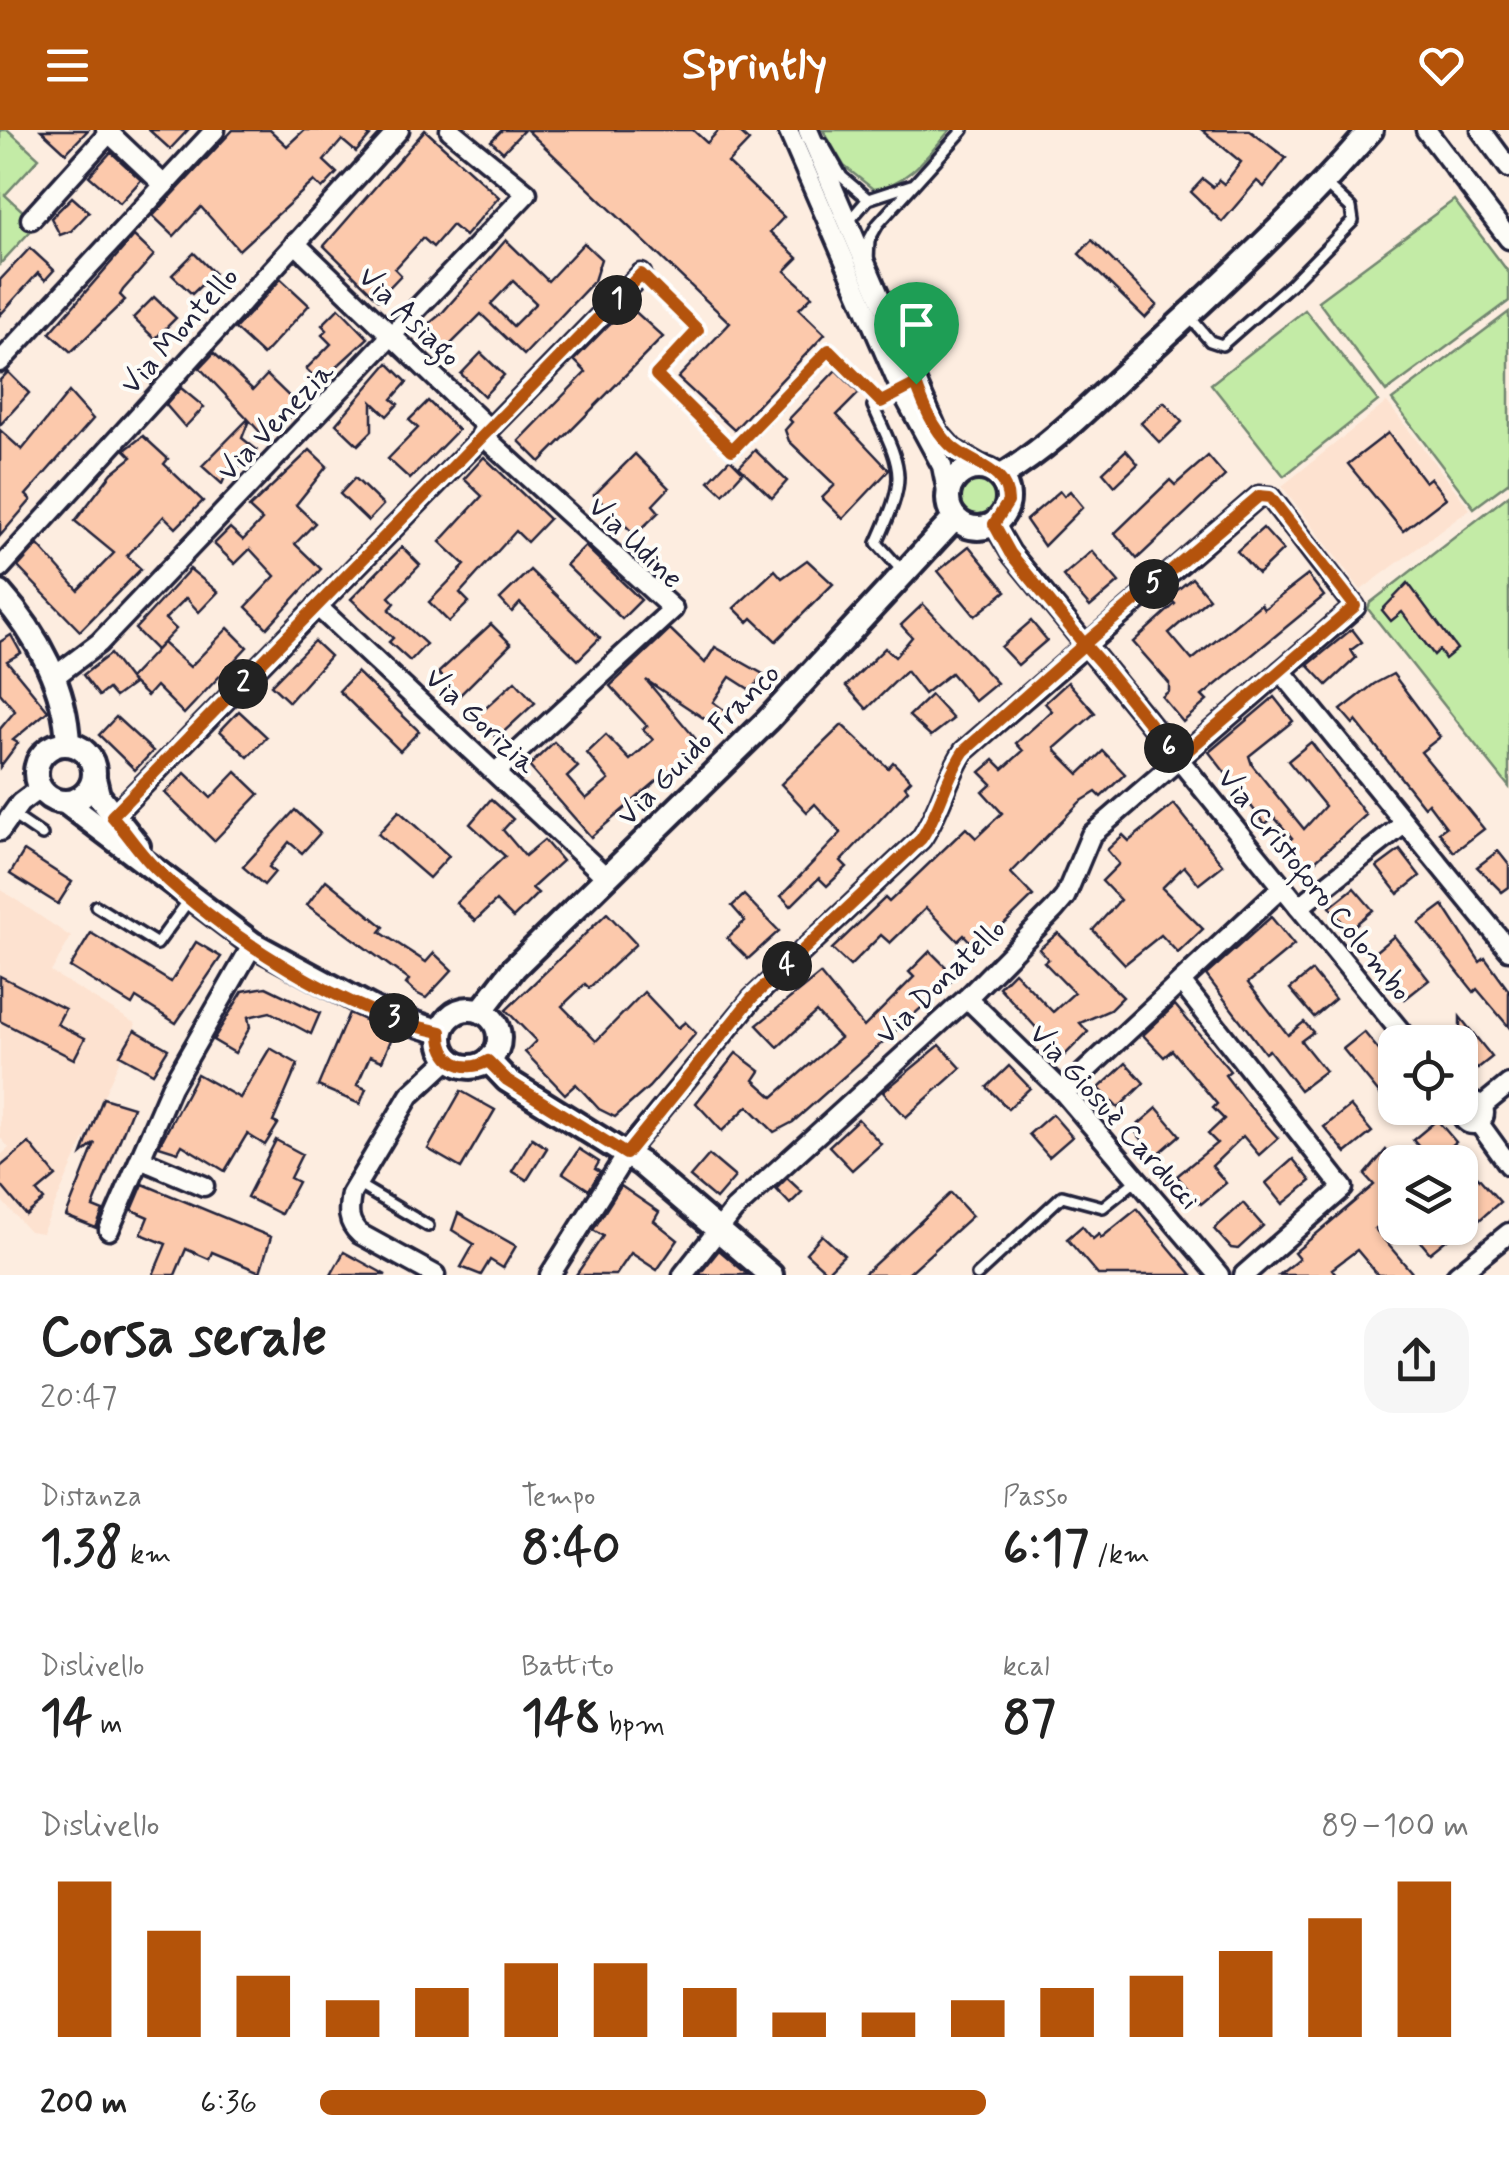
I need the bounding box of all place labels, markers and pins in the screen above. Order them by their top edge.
pin: 1 [592,275,642,325]
pin [874,282,959,385]
pin: 5 [1129,559,1179,609]
pin: 2 [218,659,268,709]
pin: 6 [1144,723,1194,773]
pin: 4 [762,941,812,991]
pin: 3 [369,993,419,1043]

